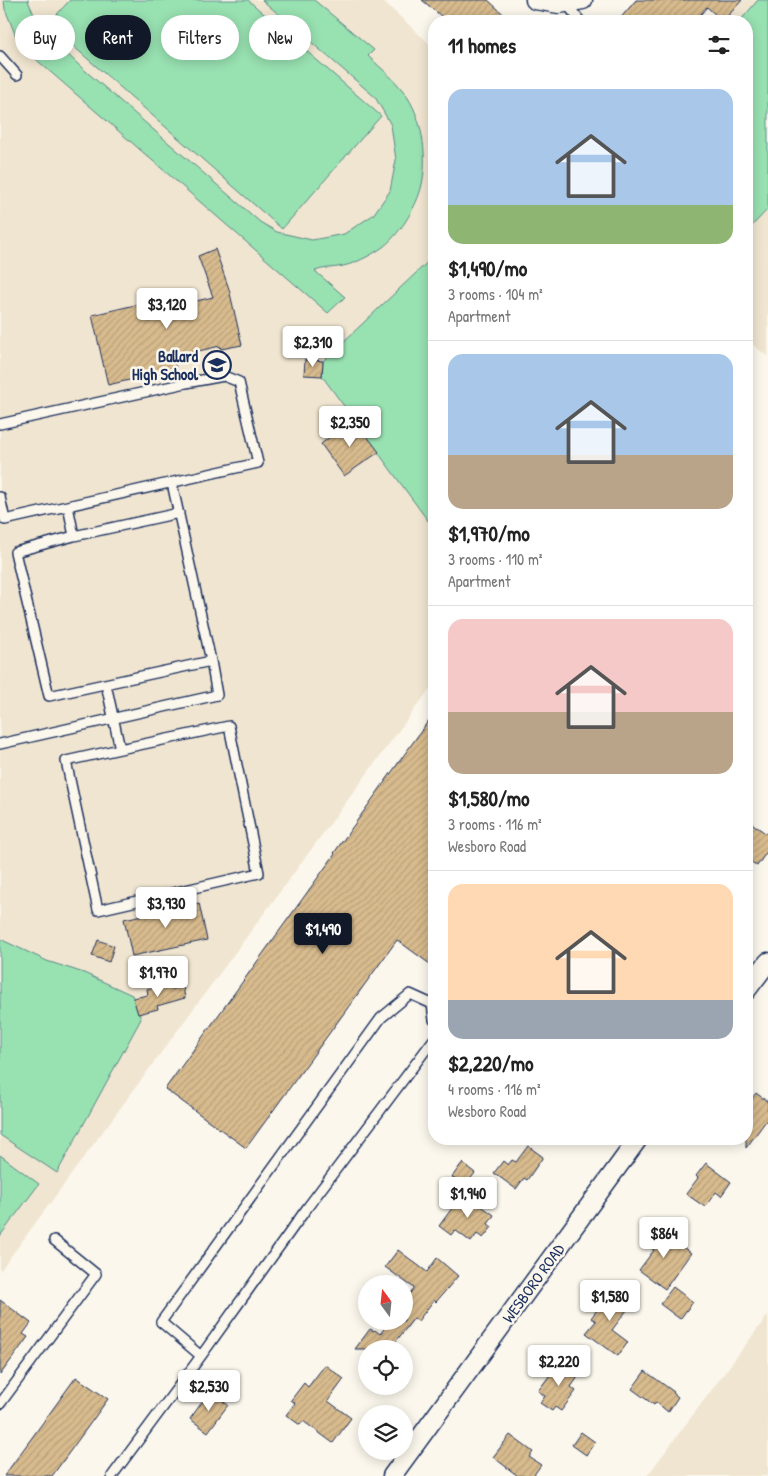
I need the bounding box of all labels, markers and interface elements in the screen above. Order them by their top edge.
chip: Buy [15,15,75,60]
chip: Rent [85,15,151,60]
chip: Filters [161,15,239,60]
chip: New [249,15,311,60]
text: 11 homes [448,31,516,60]
icon: filters [705,31,733,59]
icon: home [546,121,636,211]
text: $1,490/mo [448,254,527,283]
text: 3 rooms · 104 m² [448,283,543,305]
pin: $3,120 [126,288,208,330]
text: $3,120 [148,293,186,315]
text: Apartment [448,305,511,327]
pin: $2,310 [272,326,354,368]
text: $2,310 [294,331,332,353]
place label: Ballard High School [132,345,199,386]
school or university icon: Ballard High School [202,350,232,380]
icon: home [546,387,636,477]
pin: $2,350 [309,406,391,448]
text: $2,350 [330,411,370,433]
text: $1,970/mo [448,519,530,548]
text: 3 rooms · 110 m² [448,548,543,570]
text: Apartment [448,570,511,592]
icon: home [546,652,636,742]
text: $1,580/mo [448,784,530,813]
text: 3 rooms · 116 m² [448,813,542,835]
text: Wesboro Road [448,835,526,857]
pin: $3,930 [125,886,207,929]
text: $3,930 [147,892,185,914]
pin: $1,490 [282,912,364,955]
icon: home [546,917,636,1007]
text: $1,490 [305,918,341,940]
pin: $1,970 [117,956,199,998]
text: $1,970 [139,961,177,983]
text: $2,220/mo [448,1049,533,1078]
text: 4 rooms · 116 m² [448,1078,541,1100]
text: Wesboro Road [448,1100,526,1122]
pin: $1,940 [427,1176,509,1219]
text: $1,940 [450,1182,486,1204]
pin: $864 [634,1216,694,1259]
text: $864 [650,1222,678,1244]
street label: WESBORO ROAD [497,1239,569,1327]
north arrow [358,1275,412,1330]
map controls [358,1275,413,1460]
pin: $1,580 [569,1280,651,1322]
text: $1,580 [591,1285,629,1307]
button: locate [358,1340,413,1395]
pin: $2,220 [518,1344,600,1387]
text: $2,220 [539,1350,579,1372]
pin: $2,530 [168,1370,250,1412]
text: $2,530 [189,1375,229,1397]
button: layers [358,1405,413,1460]

